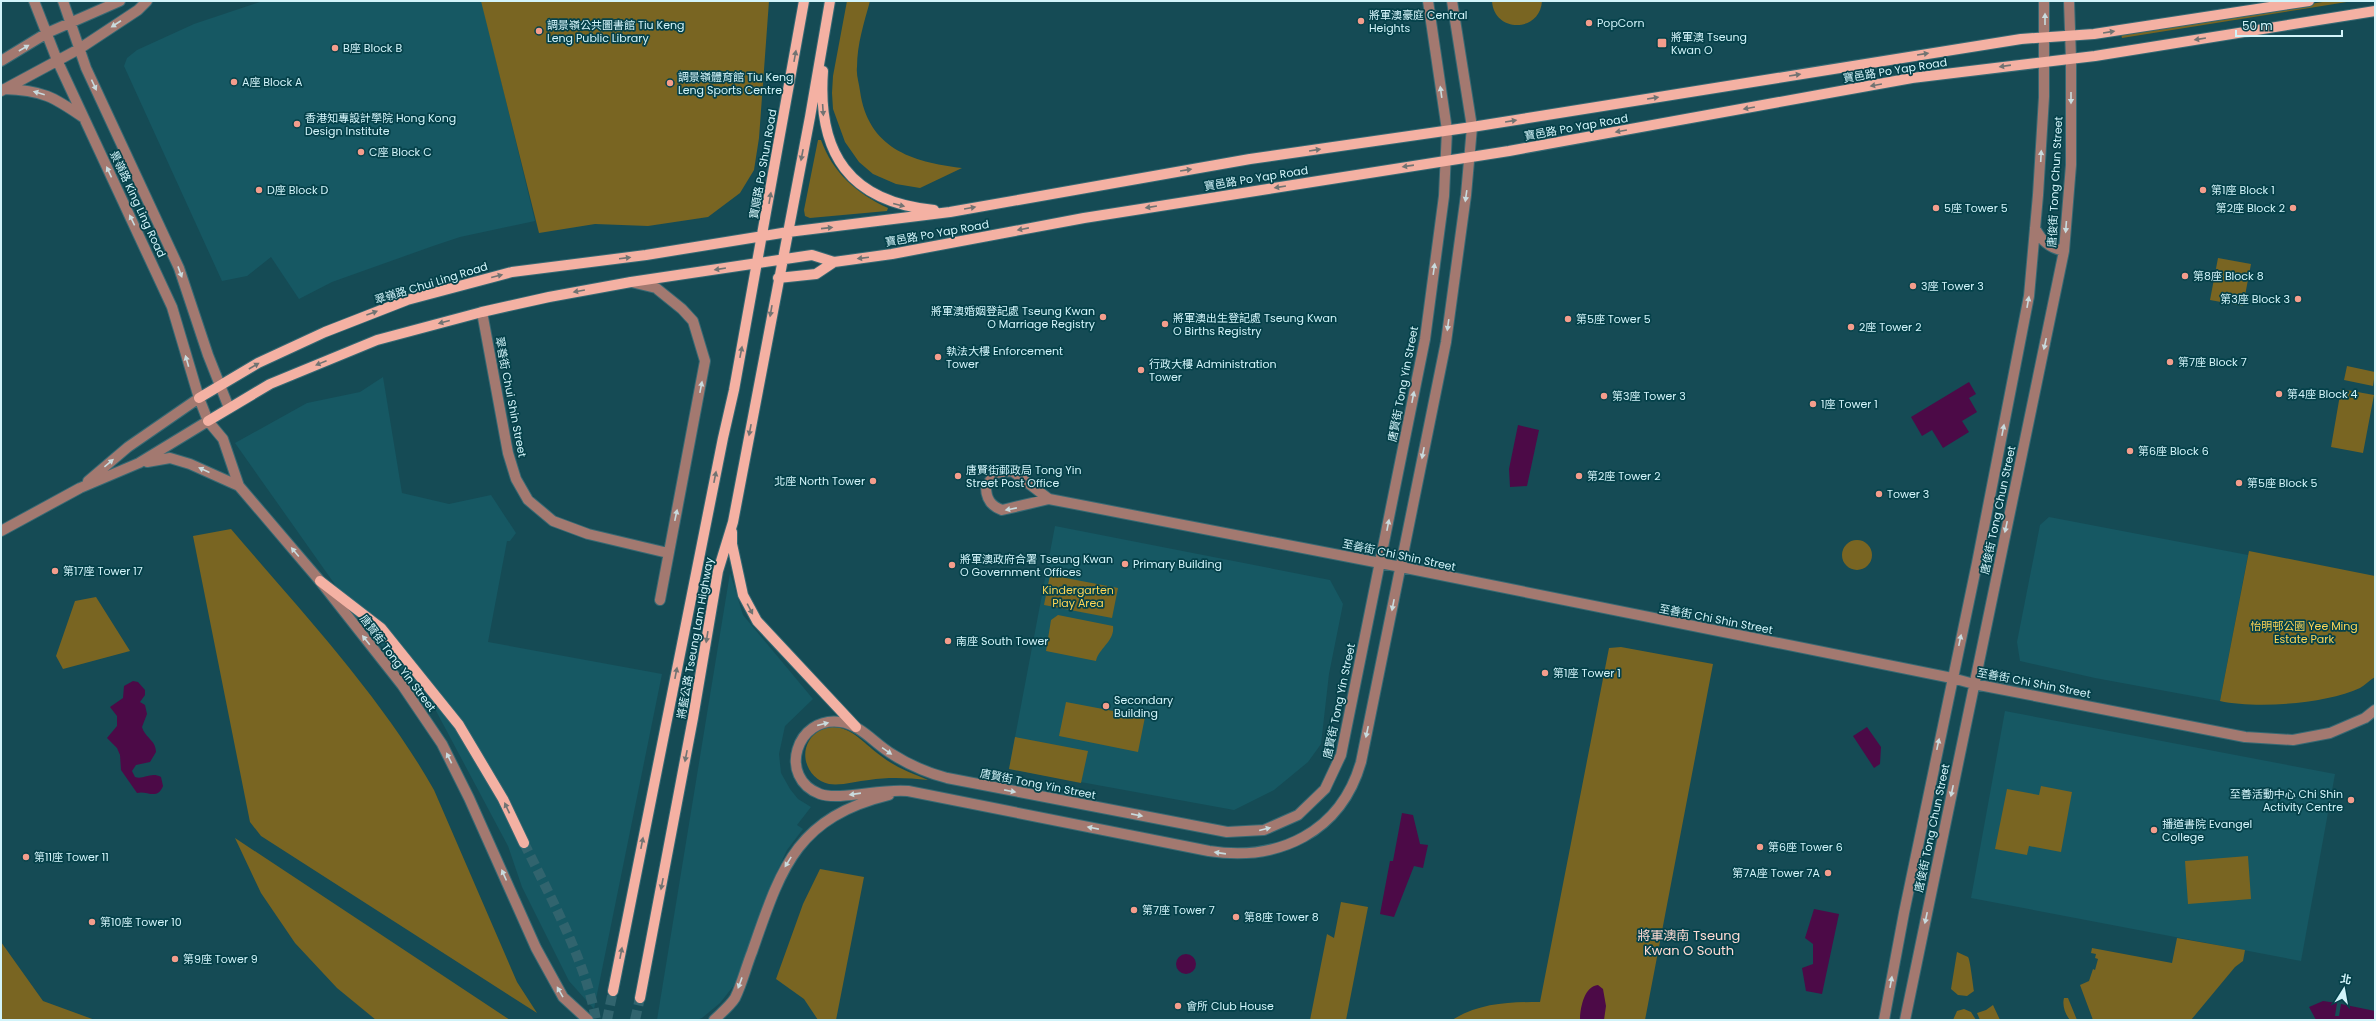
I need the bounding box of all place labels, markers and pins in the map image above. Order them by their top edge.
place label: 將軍澳豪庭 Central Heights [1369,7,1468,36]
place label: PopCorn [1597,15,1645,31]
marker: 將軍澳豪庭 Central Heights [1356,16,1366,26]
place label: 調景嶺公共圖書館 Tiu Keng Leng Public Library [547,17,684,46]
marker: PopCorn [1584,18,1594,28]
marker: 調景嶺公共圖書館 Tiu Keng Leng Public Library [534,26,544,36]
place label: 將軍澳 Tseung Kwan O [1671,29,1747,58]
marker: 將軍澳 Tseung Kwan O [1656,37,1668,49]
place label: B座 Block B [343,40,402,56]
marker: B座 Block B [330,43,340,53]
place label: 調景嶺體育館 Tiu Keng Leng Sports Centre [678,69,793,98]
place label: A座 Block A [242,74,303,90]
marker: A座 Block A [229,77,239,87]
marker: 調景嶺體育館 Tiu Keng Leng Sports Centre [665,78,675,88]
place label: 香港知專設計學院 Hong Kong Design Institute [305,110,456,139]
marker: 香港知專設計學院 Hong Kong Design Institute [292,119,302,129]
place label: C座 Block C [369,144,432,160]
marker: C座 Block C [356,147,366,157]
place label: D座 Block D [267,182,328,198]
place label: 第1座 Block 1 [2211,182,2275,198]
marker: D座 Block D [254,185,264,195]
marker: 第1座 Block 1 [2198,185,2208,195]
place label: 5座 Tower 5 [1944,200,2008,216]
place label: 第2座 Block 2 [2216,200,2285,216]
marker: 5座 Tower 5 [1931,203,1941,213]
marker: 第2座 Block 2 [2288,203,2298,213]
place label: 第8座 Block 8 [2193,268,2264,284]
marker: 第8座 Block 8 [2180,271,2190,281]
place label: 3座 Tower 3 [1921,278,1984,294]
marker: 3座 Tower 3 [1908,281,1918,291]
place label: 第3座 Block 3 [2220,291,2290,307]
marker: 第3座 Block 3 [2293,294,2303,304]
place label: 將軍澳婚姻登記處 Tseung Kwan O Marriage Registry [931,303,1096,332]
place label: 將軍澳出生登記處 Tseung Kwan O Births Registry [1173,310,1337,339]
place label: 第5座 Tower 5 [1576,311,1651,327]
marker: 將軍澳婚姻登記處 Tseung Kwan O Marriage Registry [1098,312,1108,322]
marker: 第5座 Tower 5 [1563,314,1573,324]
marker: 將軍澳出生登記處 Tseung Kwan O Births Registry [1160,319,1170,329]
place label: 2座 Tower 2 [1859,319,1921,335]
marker: 2座 Tower 2 [1846,322,1856,332]
place label: 執法大樓 Enforcement Tower [946,343,1063,372]
marker: 執法大樓 Enforcement Tower [933,352,943,362]
place label: 第7座 Block 7 [2178,354,2247,370]
place label: 行政大樓 Administration Tower [1149,356,1277,385]
marker: 第7座 Block 7 [2165,357,2175,367]
marker: 行政大樓 Administration Tower [1136,365,1146,375]
place label: 第4座 Block 4 [2287,386,2358,402]
place label: 第3座 Tower 3 [1612,388,1686,404]
marker: 第4座 Block 4 [2274,389,2284,399]
marker: 第3座 Tower 3 [1599,391,1609,401]
place label: 1座 Tower 1 [1821,396,1878,412]
marker: 1座 Tower 1 [1808,399,1818,409]
place label: 第6座 Block 6 [2138,443,2209,459]
marker: 第6座 Block 6 [2125,446,2135,456]
place label: 唐賢街郵政局 Tong Yin Street Post Office [966,462,1082,491]
place label: 第2座 Tower 2 [1587,468,1660,484]
marker: 唐賢街郵政局 Tong Yin Street Post Office [953,471,963,481]
marker: 第2座 Tower 2 [1574,471,1584,481]
place label: 北座 North Tower [774,473,865,489]
place label: 第5座 Block 5 [2247,475,2318,491]
marker: 北座 North Tower [868,476,878,486]
marker: 第5座 Block 5 [2234,478,2244,488]
place label: Tower 3 [1887,486,1929,502]
marker: Tower 3 [1874,489,1884,499]
place label: 將軍澳政府合署 Tseung Kwan O Government Offices [960,551,1113,580]
place label: Primary Building [1133,556,1222,572]
marker: Primary Building [1120,559,1130,569]
marker: 將軍澳政府合署 Tseung Kwan O Government Offices [947,560,957,570]
place label: 第17座 Tower 17 [63,563,143,579]
marker: 第17座 Tower 17 [50,566,60,576]
place label: 南座 South Tower [956,633,1048,649]
marker: 南座 South Tower [943,636,953,646]
place label: 第1座 Tower 1 [1553,665,1621,681]
marker: 第1座 Tower 1 [1540,668,1550,678]
place label: Secondary Building [1114,692,1174,721]
marker: Secondary Building [1101,701,1111,711]
place label: 至善活動中心 Chi Shin Activity Centre [2230,786,2343,815]
marker: 至善活動中心 Chi Shin Activity Centre [2346,795,2356,805]
place label: 播道書院 Evangel College [2162,816,2252,845]
marker: 播道書院 Evangel College [2149,825,2159,835]
place label: 第6座 Tower 6 [1768,839,1843,855]
marker: 第6座 Tower 6 [1755,842,1765,852]
place label: 第11座 Tower 11 [34,849,109,865]
marker: 第11座 Tower 11 [21,852,31,862]
place label: 第7A座 Tower 7A [1732,865,1821,881]
marker: 第7A座 Tower 7A [1823,868,1833,878]
place label: 第7座 Tower 7 [1142,902,1215,918]
marker: 第7座 Tower 7 [1129,905,1139,915]
place label: 第8座 Tower 8 [1244,909,1319,925]
marker: 第8座 Tower 8 [1231,912,1241,922]
place label: 第10座 Tower 10 [100,914,182,930]
marker: 第10座 Tower 10 [87,917,97,927]
place label: 第9座 Tower 9 [183,951,258,967]
marker: 第9座 Tower 9 [170,954,180,964]
place label: 會所 Club House [1186,998,1274,1014]
marker: 會所 Club House [1173,1001,1183,1011]

